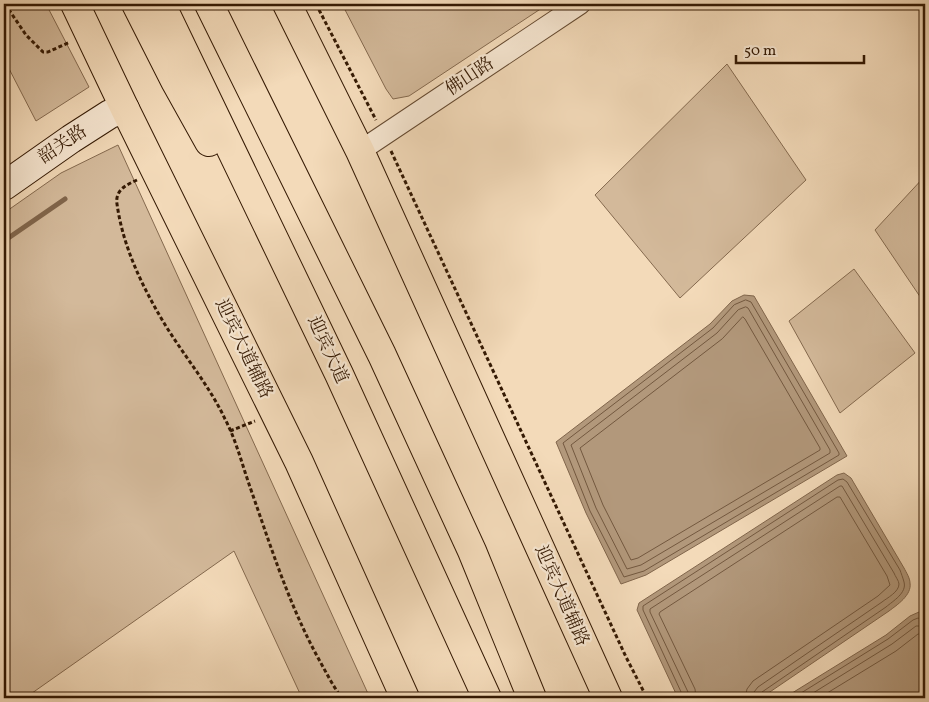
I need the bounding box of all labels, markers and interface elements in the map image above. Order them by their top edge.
scale bar [736,32,864,64]
text: 50 m [744,41,776,62]
street label: 佛山路 [441,52,499,102]
street label: 韶关路 [34,120,92,170]
street label: 迎宾大道辅路 [208,295,278,403]
street label: 迎宾大道 [300,312,354,388]
street label: 迎宾大道辅路 [528,542,594,650]

